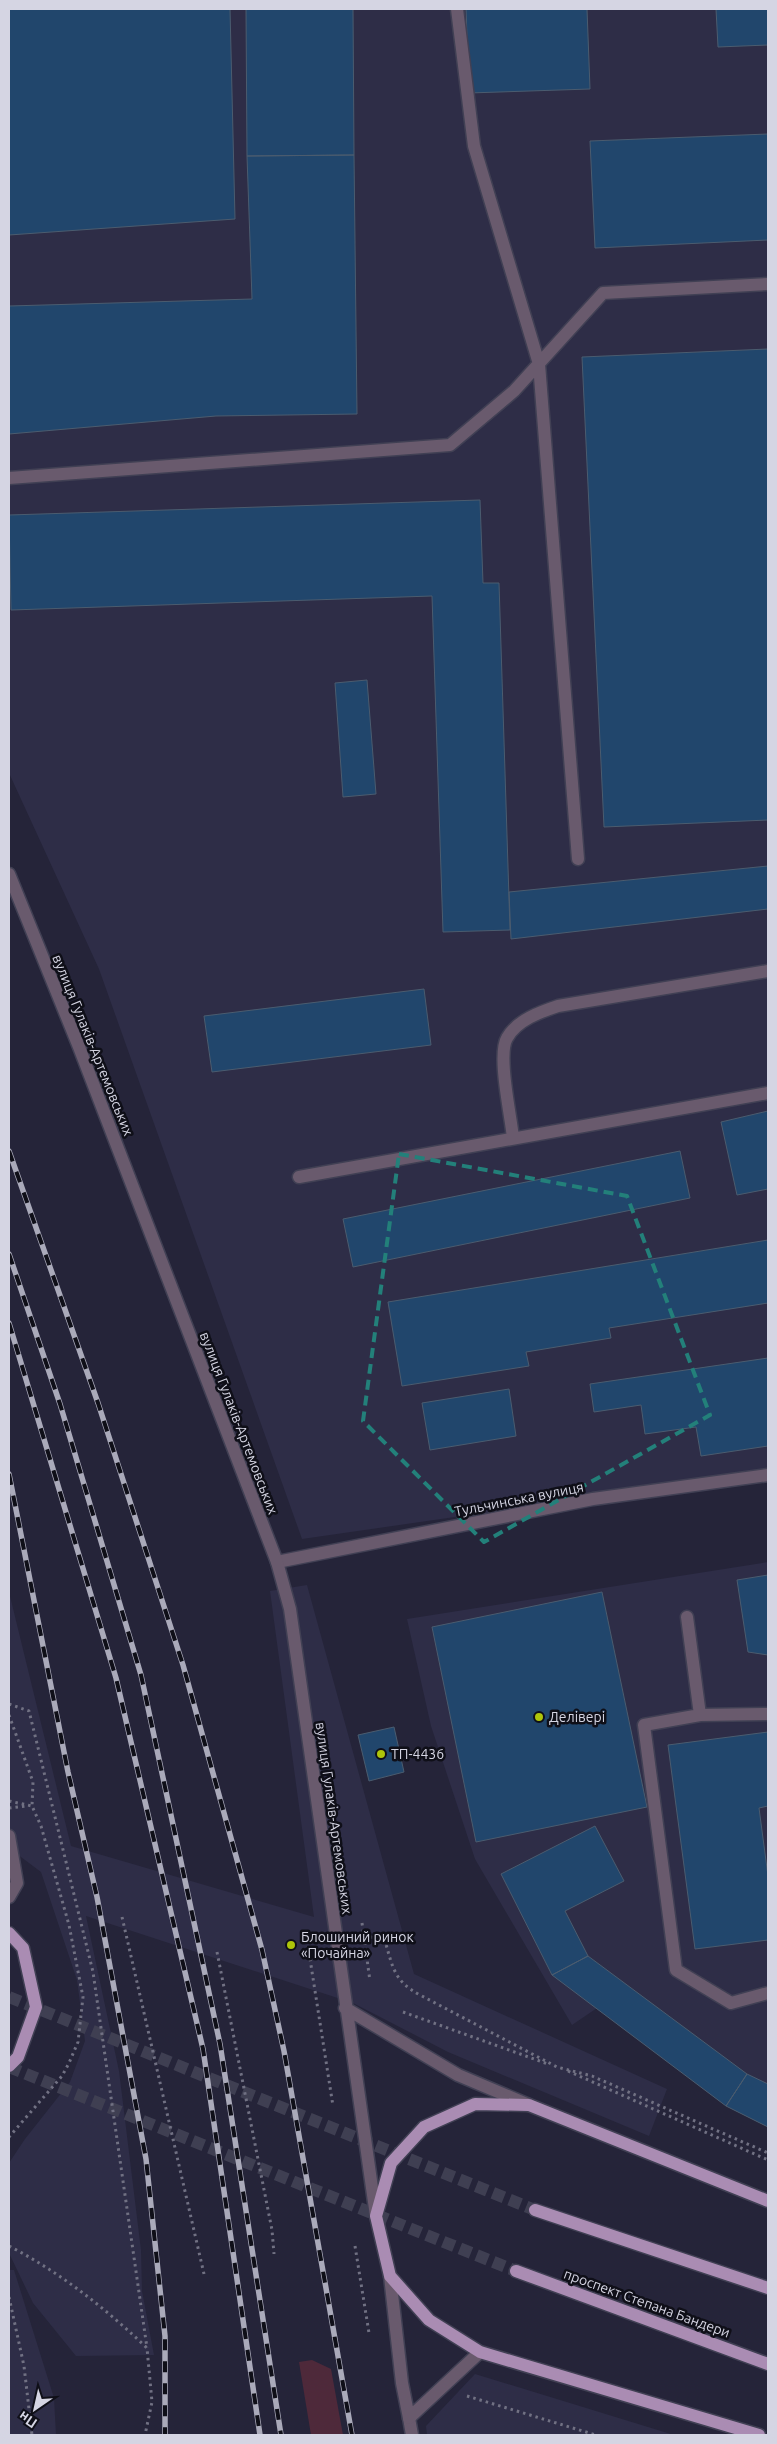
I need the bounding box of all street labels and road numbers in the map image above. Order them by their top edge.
street label: вулиця Гулаків-Артемовських [49,952,137,1138]
street label: вулиця Гулаків-Артемовських [197,1330,281,1516]
street label: Тульчинська вулиця [453,1479,585,1519]
street label: вулиця Гулаків-Артемовських [313,1721,355,1915]
street label: проспект Степана Бандери [562,2265,732,2341]

